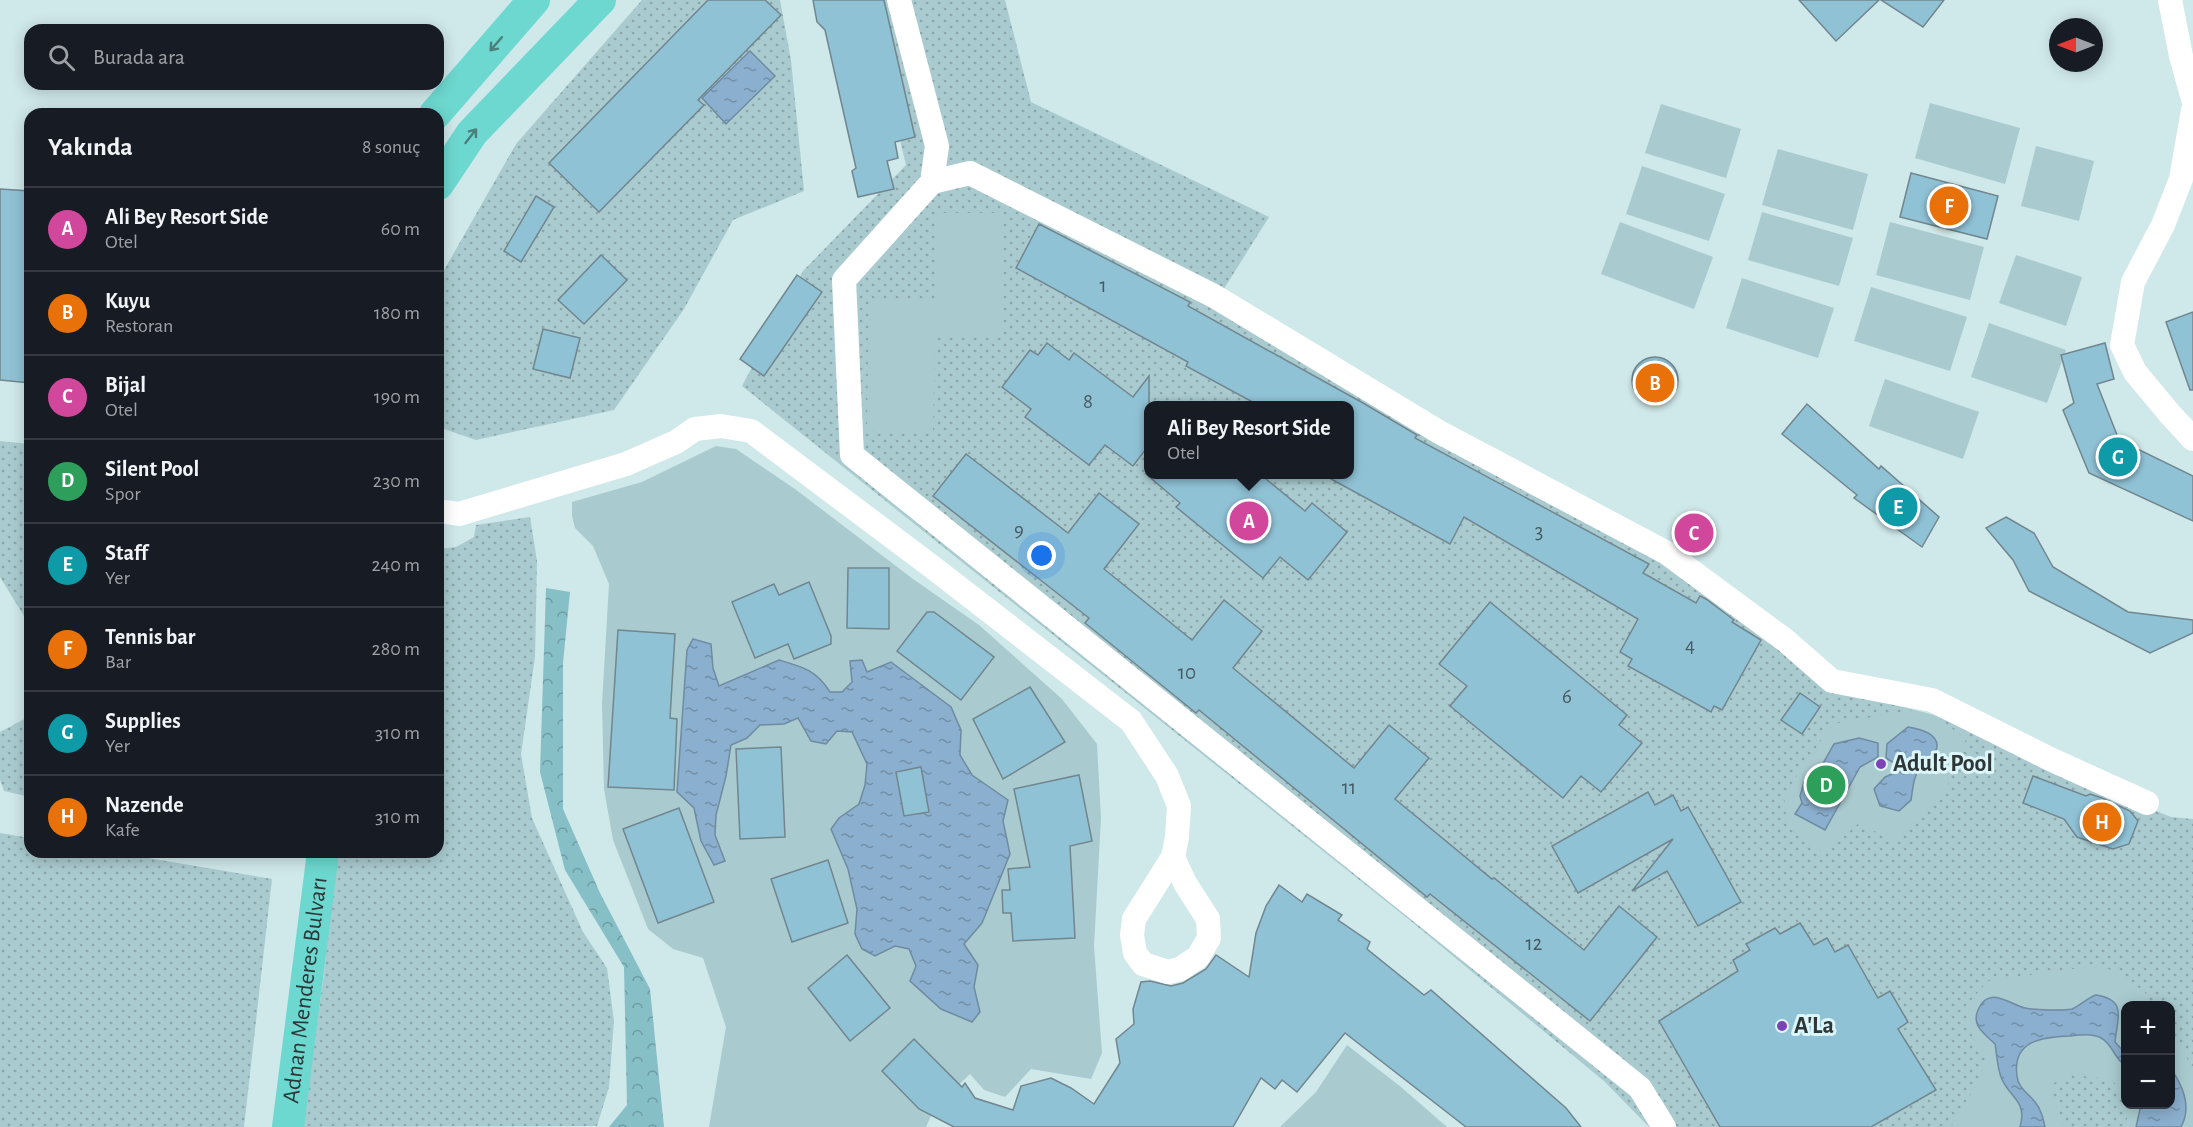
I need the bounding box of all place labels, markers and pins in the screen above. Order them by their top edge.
pin: F [1930,184,1968,228]
pin: B [1636,360,1674,406]
pin: G [2098,434,2138,480]
pin: E [1878,484,1918,530]
pin: A [1230,498,1268,544]
pin: C [1674,510,1714,556]
place label: Adult Pool [1893,752,1993,776]
marker: Adult Pool [1874,757,1888,771]
pin: D [1806,762,1846,808]
pin: H [2082,800,2122,844]
place label: A'La [1794,1014,1834,1038]
marker: A'La [1775,1019,1789,1033]

